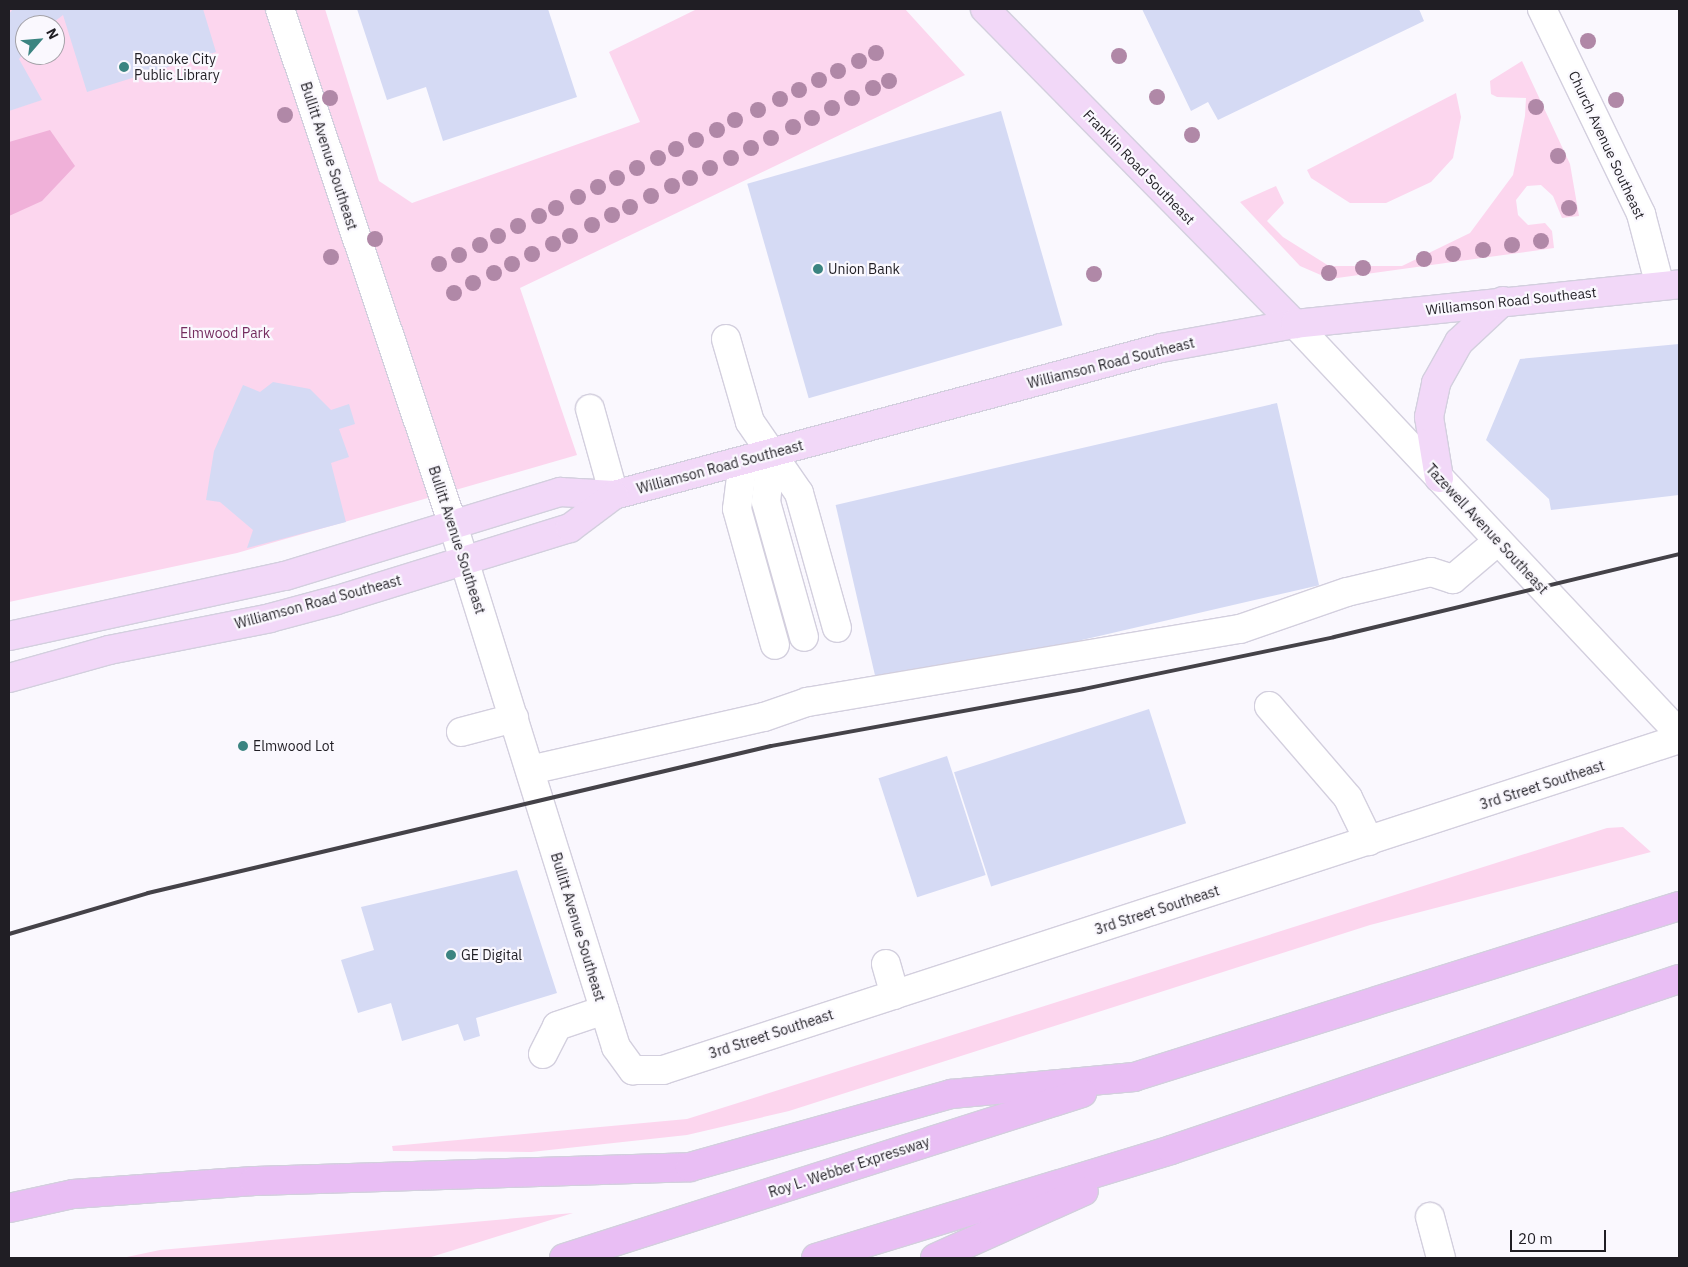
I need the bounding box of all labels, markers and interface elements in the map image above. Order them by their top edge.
north arrow [15,15,65,65]
text: N [42,25,63,42]
place label: Roanoke City Public Library [134,51,220,84]
marker: Roanoke City Public Library [118,61,130,73]
street label: Church Avenue Southeast [1565,68,1649,222]
street label: Bullitt Avenue Southeast [297,80,361,232]
street label: Franklin Road Southeast [1080,106,1198,228]
place label: Union Bank [828,261,900,277]
marker: Union Bank [812,263,824,275]
street label: Williamson Road Southeast [1425,284,1597,318]
park label: Elmwood Park [180,325,270,341]
street label: Williamson Road Southeast [1026,334,1196,392]
street label: Williamson Road Southeast [635,437,805,497]
street label: Tazewell Avenue Southeast [1422,461,1552,597]
street label: Bullitt Avenue Southeast [425,464,489,616]
street label: Williamson Road Southeast [233,572,403,632]
place label: Elmwood Lot [253,738,335,754]
marker: Elmwood Lot [237,740,249,752]
street label: 3rd Street Southeast [1478,757,1606,813]
street label: Bullitt Avenue Southeast [547,851,609,1003]
street label: 3rd Street Southeast [1093,882,1221,938]
place label: GE Digital [461,947,522,963]
marker: GE Digital [445,949,457,961]
street label: 3rd Street Southeast [707,1006,835,1062]
street label: Roy L. Webber Expressway [766,1133,932,1201]
scale bar [1513,1220,1609,1252]
text: 20 m [1518,1229,1553,1248]

